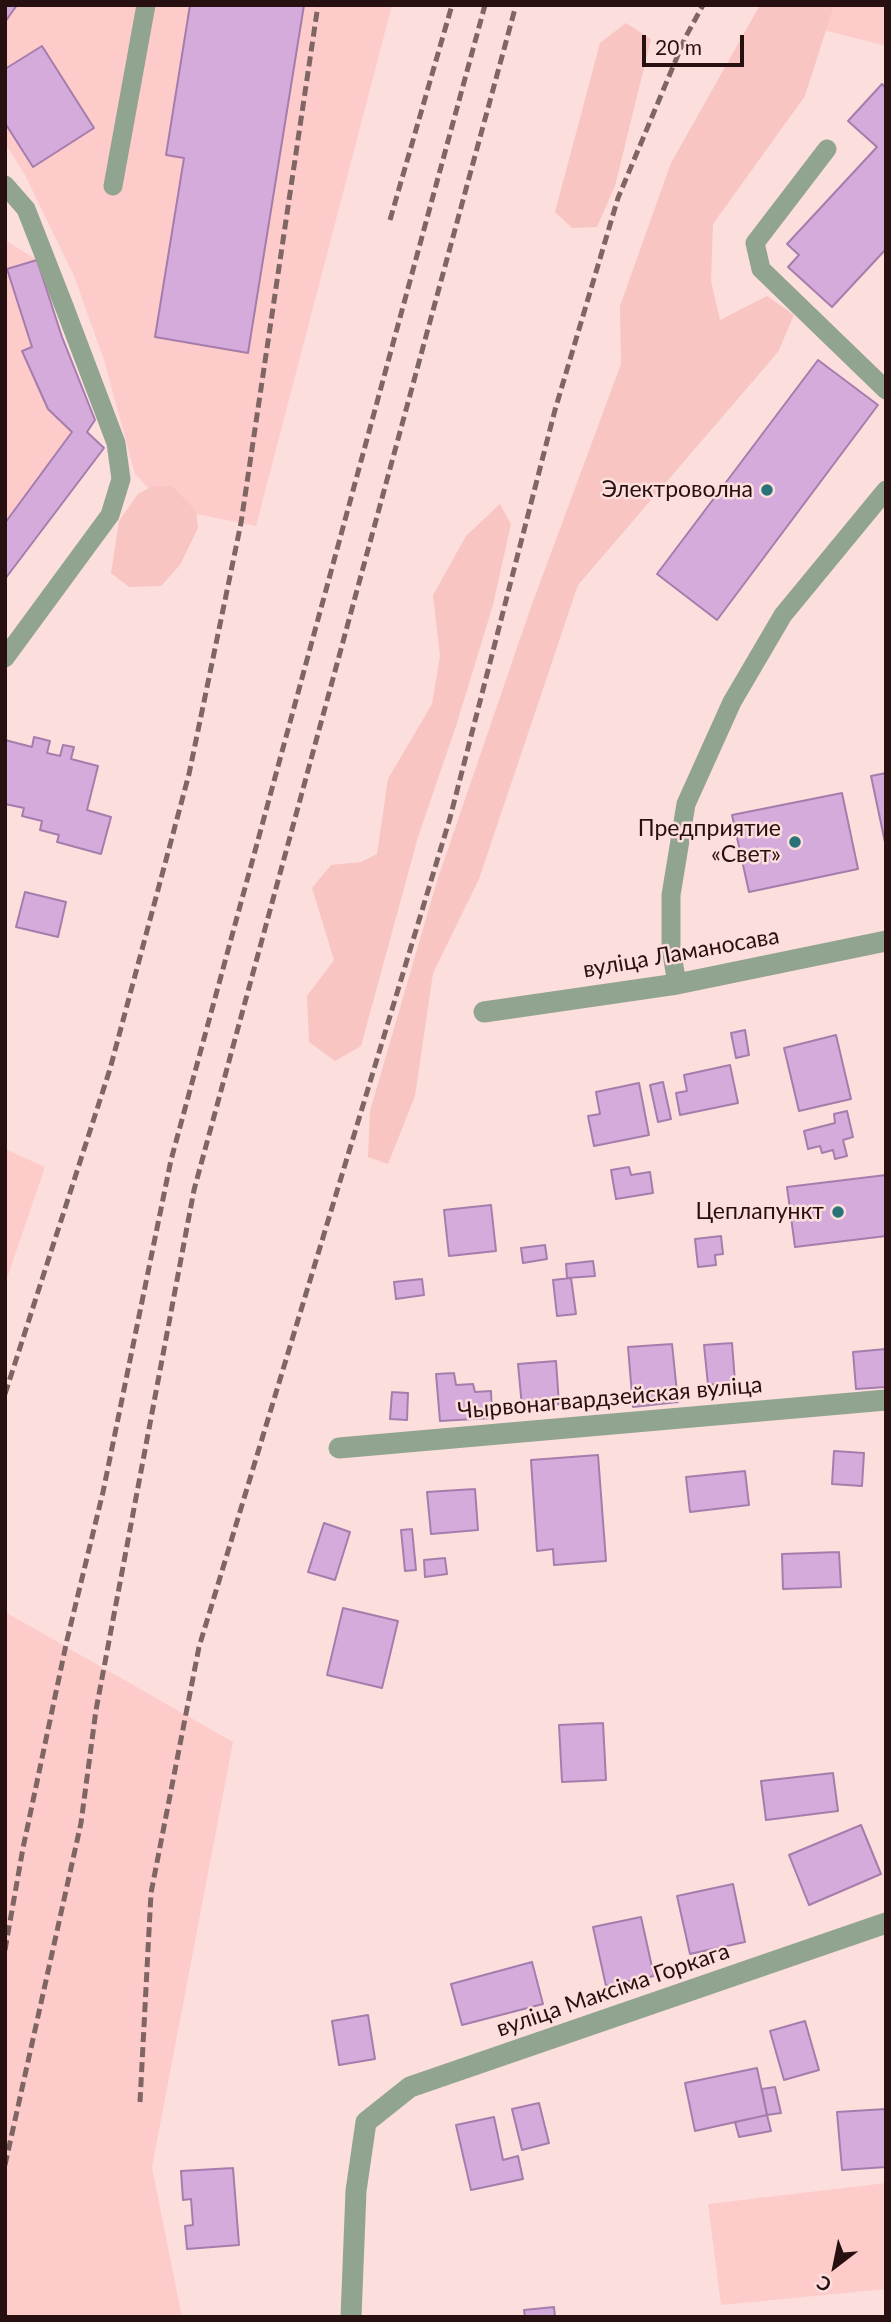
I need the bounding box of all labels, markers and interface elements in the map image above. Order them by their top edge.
scale bar [646,21,748,65]
text: 20 m [655,34,702,59]
place label: Электроволна [601,476,753,504]
marker: Электроволна [759,482,775,498]
place label: Предприятие «Свет» [638,815,781,869]
marker: Предприятие «Свет» [787,834,803,850]
street label: вуліца Ламаносава [581,922,781,984]
place label: Цеплапункт [695,1198,824,1226]
marker: Цеплапункт [830,1204,846,1220]
street label: Чырвонагвардзейская вуліца [456,1371,764,1425]
street label: вуліца Максіма Горкага [493,1937,733,2043]
north arrow [800,2231,870,2301]
text: С [812,2271,835,2297]

